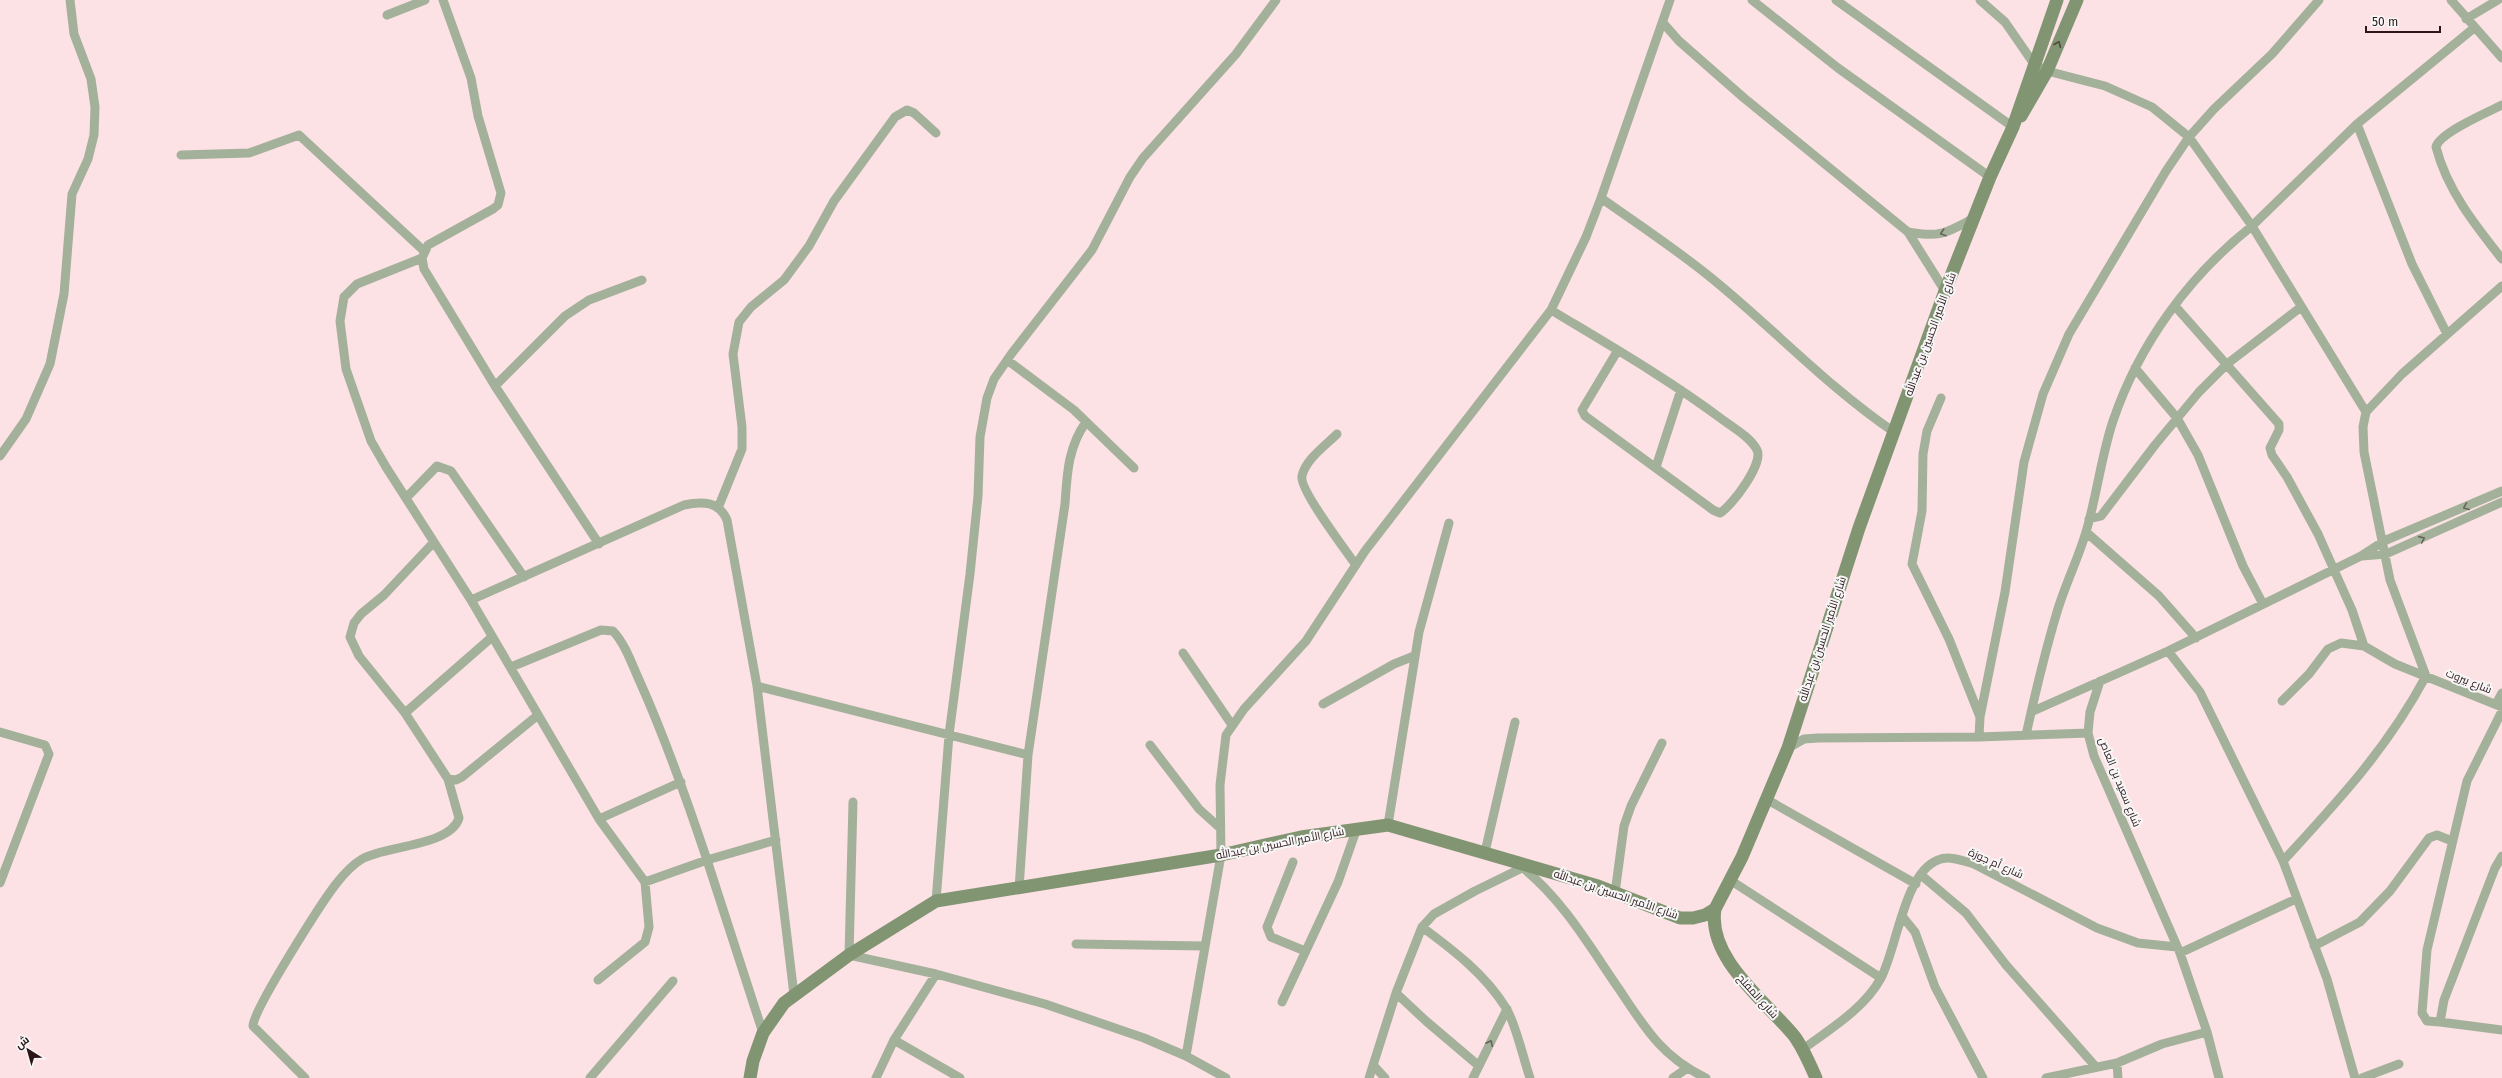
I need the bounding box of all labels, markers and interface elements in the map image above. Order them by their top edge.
scale bar [2366,8,2440,34]
text: 50 m [2372,15,2398,29]
one-way arrow [2054,40,2062,47]
one-way arrow [1939,228,1946,237]
street label: شارع الأمير الحسين بن عبدالله [1900,270,1960,398]
one-way arrow [2463,502,2470,510]
one-way arrow [2418,535,2425,543]
street label: شارع الأمير الحسين بن عبدالله [1794,575,1850,703]
street label: شارع بيروت [2444,666,2494,697]
street label: شارع سعيد بن العاص [2095,736,2143,829]
street label: شارع الأمير الحسين بن عبدالله [1214,823,1346,863]
street label: شارع أم جوزة [1966,845,2026,882]
street label: شارع الأمير الحسين بن عبدالله [1552,865,1680,923]
street label: شارع المفلح [1734,972,1781,1022]
north arrow [8,1030,48,1070]
text: ش [13,1033,32,1052]
one-way arrow [1485,1040,1493,1048]

